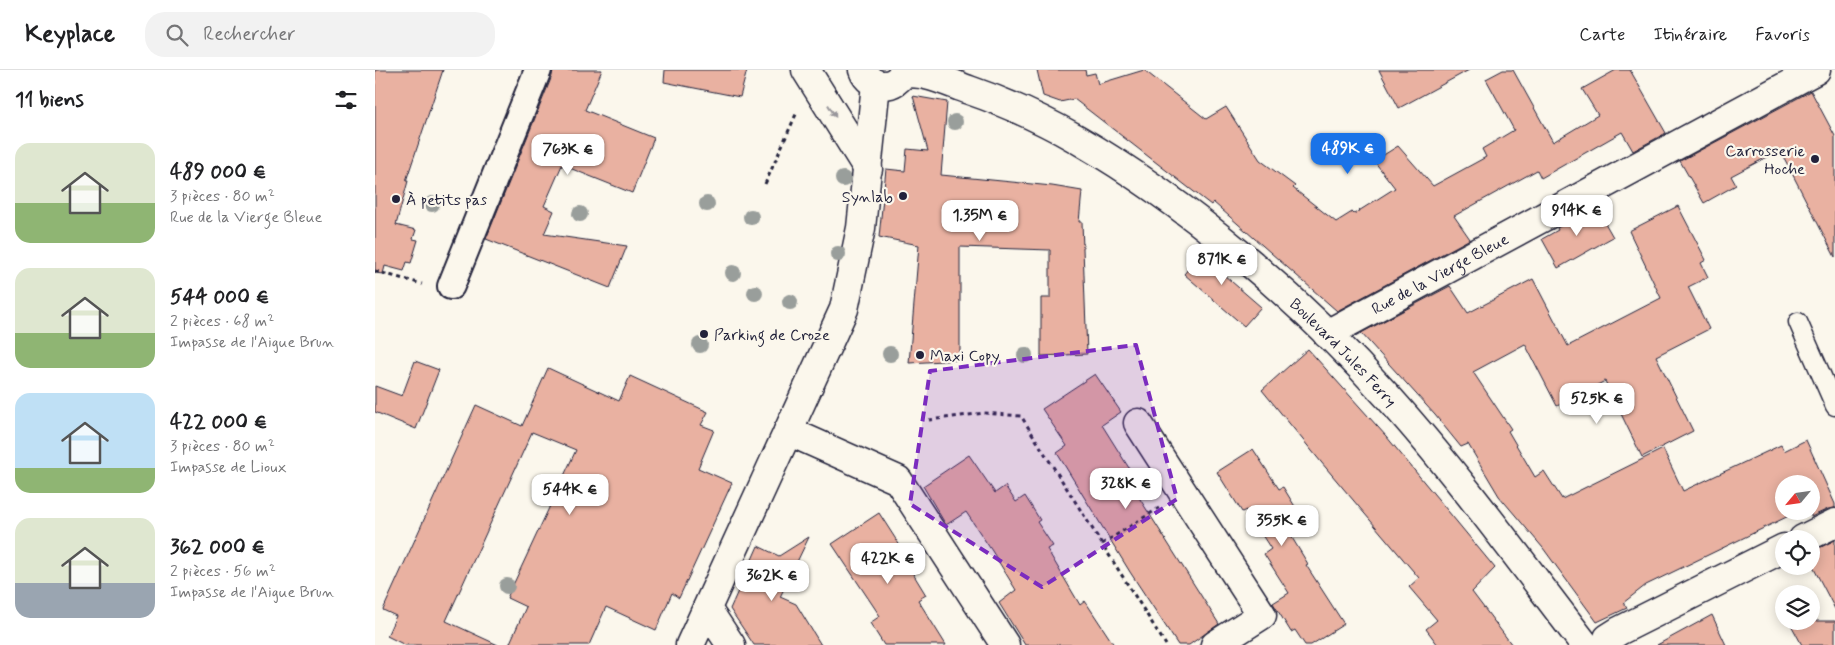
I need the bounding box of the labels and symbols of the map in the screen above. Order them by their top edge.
one-way arrow [828,105,837,118]
pin: 489K € [1307,132,1389,175]
pin: 763K € [527,134,609,176]
place label: Carrosserie Hoche [1725,141,1805,180]
marker: Carrosserie Hoche [1809,153,1821,165]
place label: Synlab [842,187,893,208]
place label: À petits pas [406,190,487,211]
marker: Synlab [897,190,909,202]
marker: À petits pas [390,193,402,205]
pin: 914K € [1536,194,1618,237]
pin: 1.35M € [934,200,1026,242]
street label: Rue de la Vierge Bleue [1368,229,1513,320]
pin: 871K € [1181,244,1263,286]
street label: Boulevard Jules Ferry [1285,294,1401,412]
place label: Parking de Croze [714,325,830,347]
marker: Parking de Croze [698,328,710,340]
place label: Maxi Copy [930,346,1000,367]
marker: Maxi Copy [914,349,926,361]
pin: 525K € [1556,382,1638,425]
pin: 328K € [1085,468,1167,510]
pin: 544K € [529,474,611,516]
north arrow [1775,475,1820,520]
pin: 355K € [1241,504,1323,547]
pin: 422K € [847,542,929,585]
pin: 362K € [731,560,813,602]

